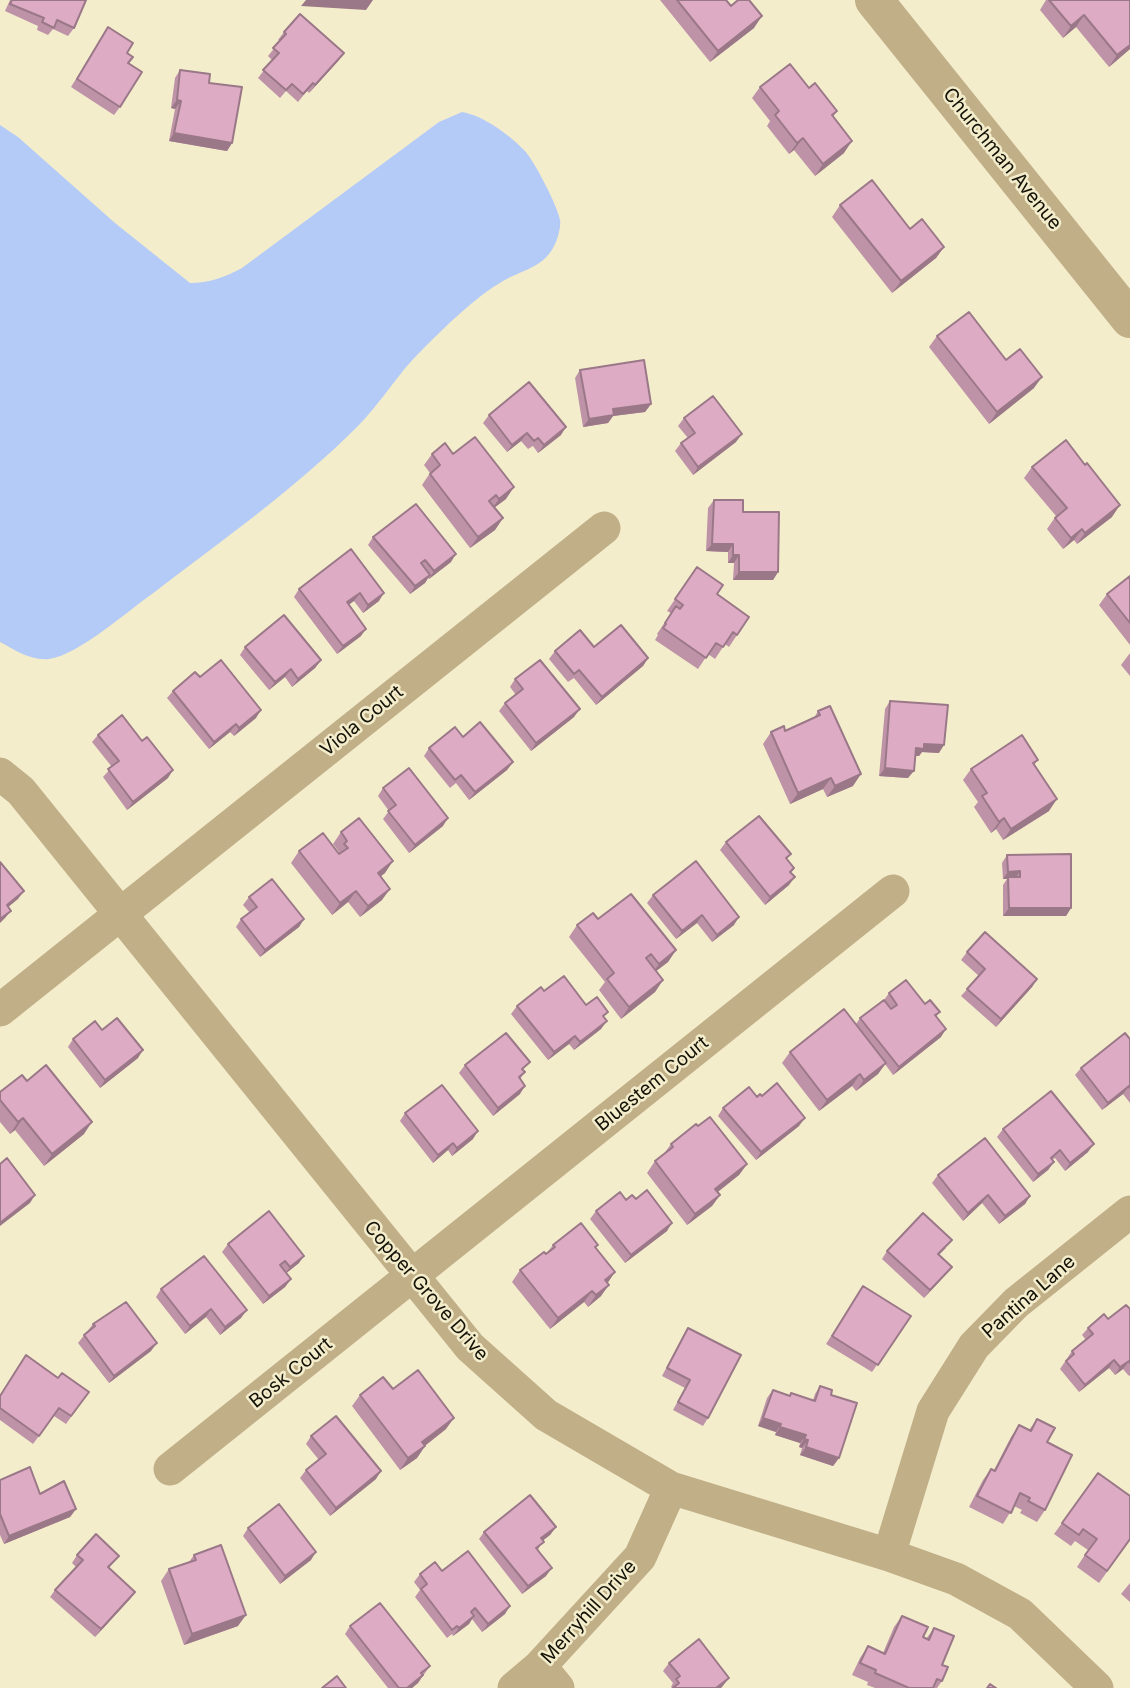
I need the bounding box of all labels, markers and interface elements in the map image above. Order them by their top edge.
street label: Churchman Avenue [938,83,1066,235]
street label: Viola Court [316,681,408,761]
street label: Bluestem Court [591,1032,713,1136]
street label: Copper Grove Drive [359,1216,493,1366]
street label: Pantina Lane [978,1250,1080,1344]
street label: Bosk Court [245,1333,337,1413]
street label: Merryhill Drive [537,1556,641,1668]

